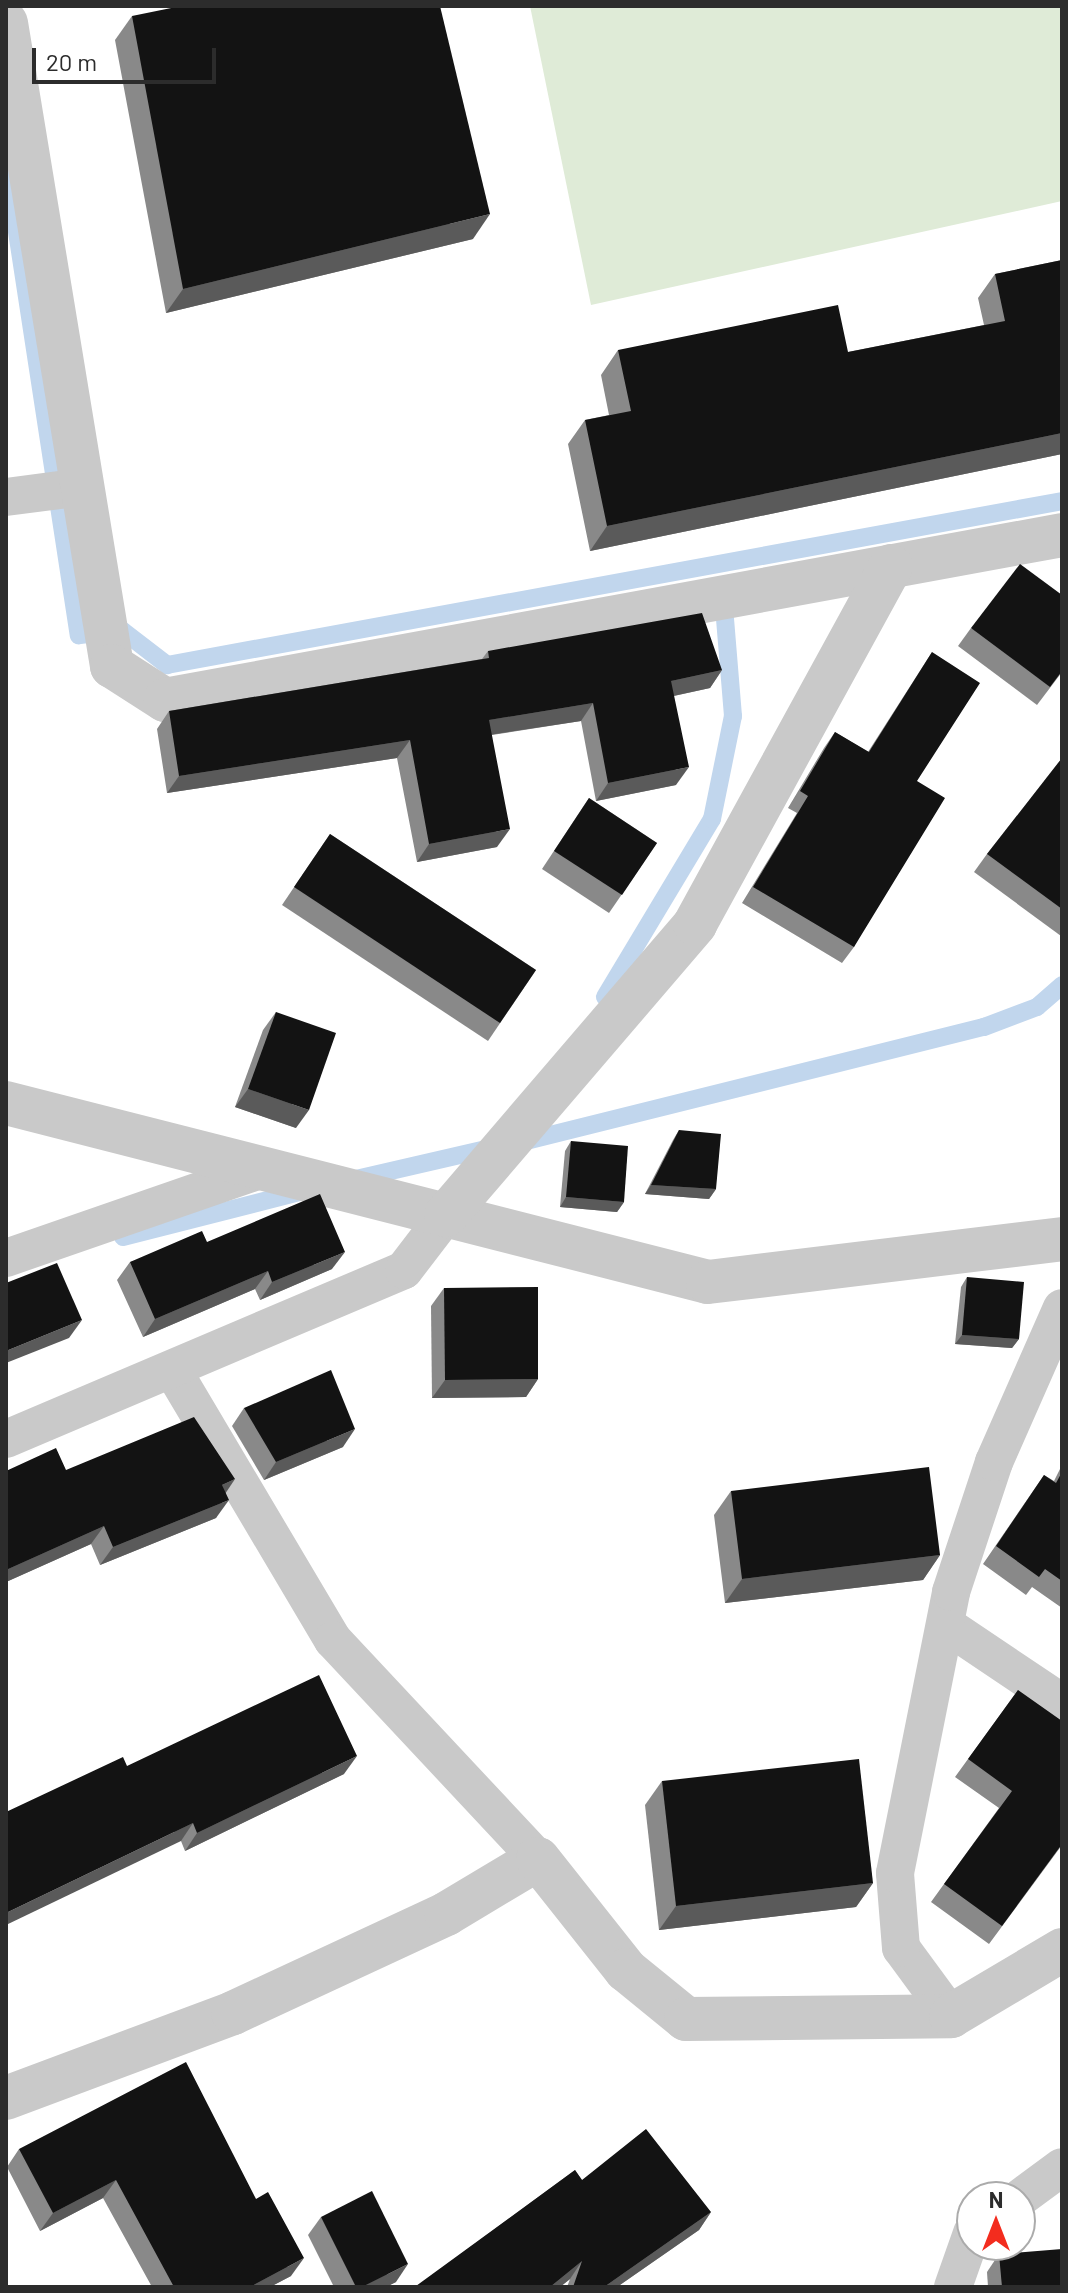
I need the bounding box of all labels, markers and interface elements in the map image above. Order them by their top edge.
scale bar [36,32,220,82]
text: 20 m [46,47,97,76]
north arrow [956,2181,1036,2261]
text: N [989,2186,1003,2212]

